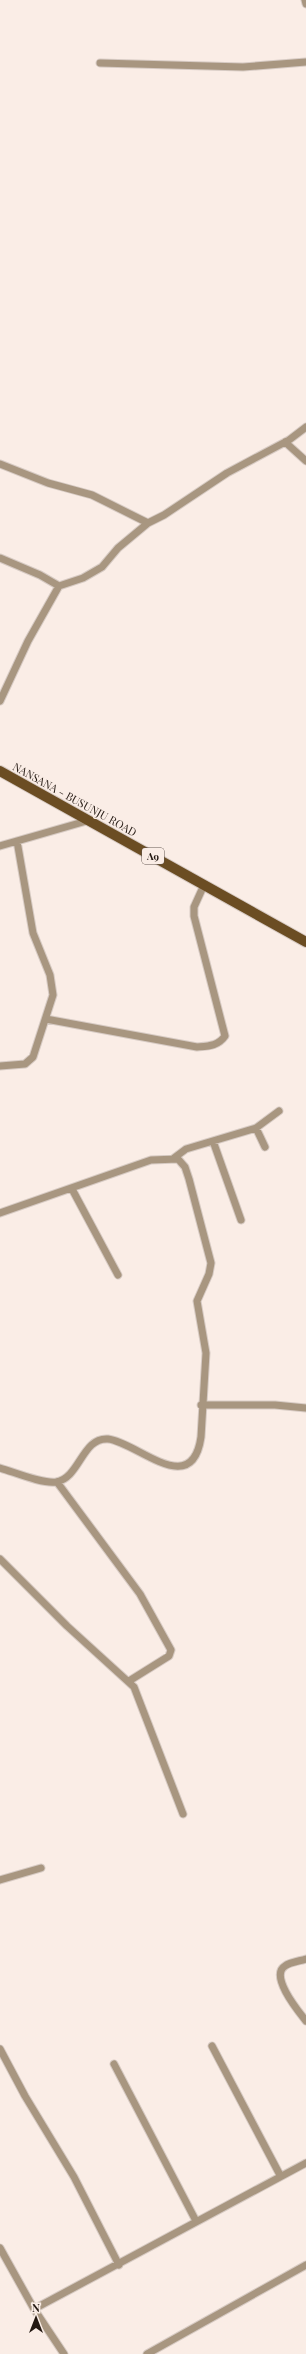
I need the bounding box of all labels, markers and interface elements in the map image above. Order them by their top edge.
street label: NANSANA - BUSUNJU ROAD [10,759,140,839]
road number: A9 [142,848,164,864]
north arrow [16,2298,56,2338]
text: N [32,2300,40,2315]

